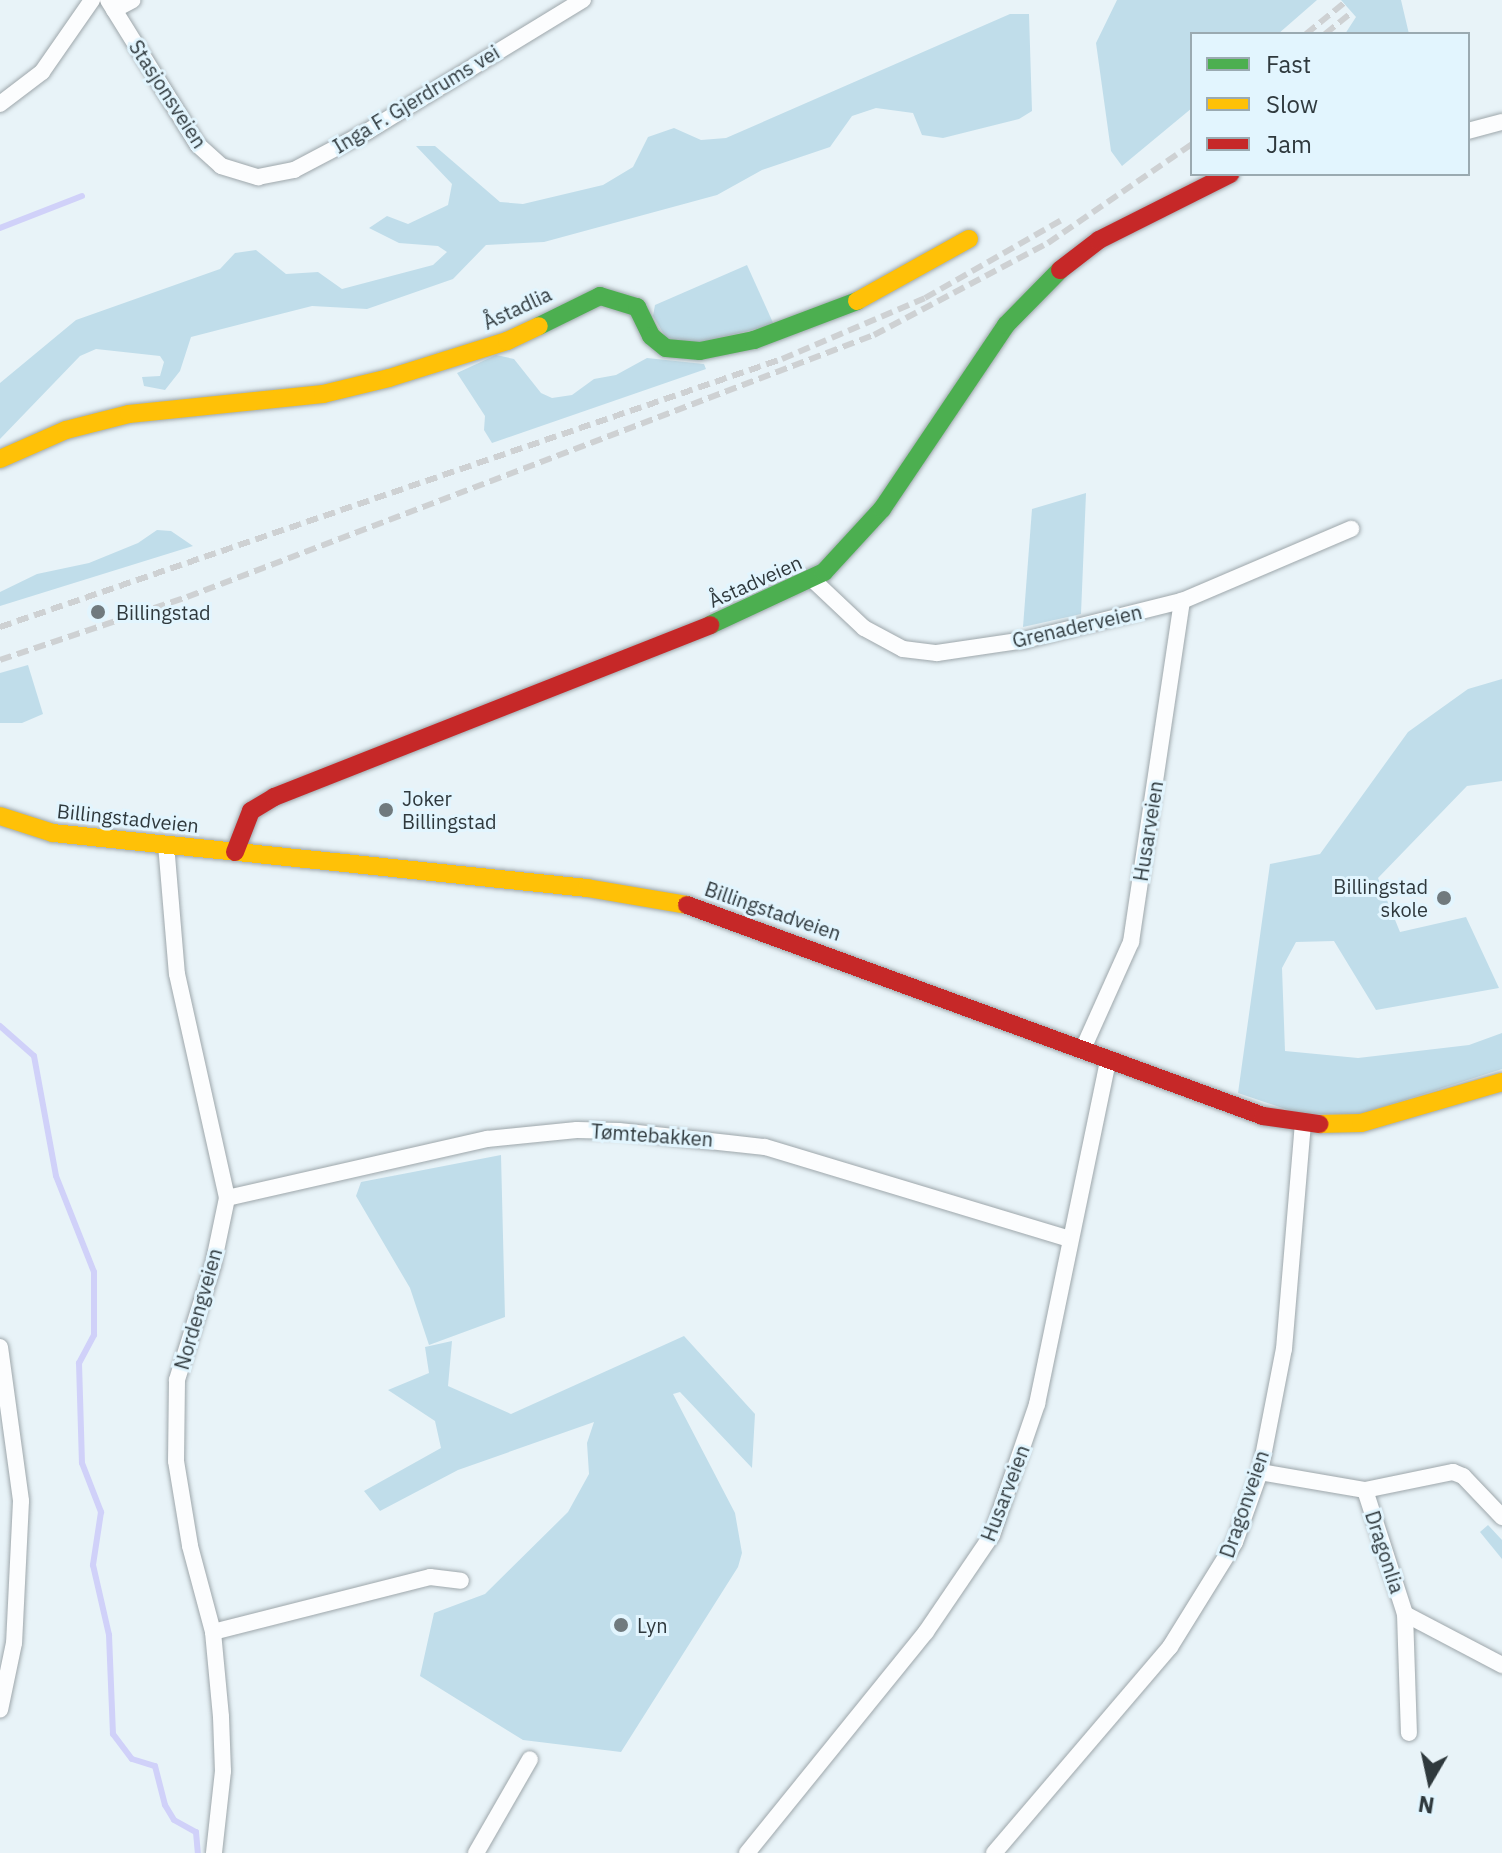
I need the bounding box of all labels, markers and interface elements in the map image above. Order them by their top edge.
legend [1190,32,1470,176]
street label: Stasjonsveien [124,35,212,153]
street label: Inga F. Gjerdrums vei [328,40,504,158]
text: Fast [1266,48,1311,80]
text: Slow [1266,88,1318,120]
text: Jam [1266,128,1312,160]
street label: Åstadlia [479,282,555,334]
street label: Åstadveien [705,550,805,612]
street label: Grenaderveien [1010,599,1144,653]
place label: Billingstad [116,600,211,624]
marker: Billingstad [87,601,109,623]
street label: Husarveien [1128,779,1168,883]
place label: Joker Billingstad [402,786,497,833]
street label: Billingstadveien [56,799,200,837]
marker: Joker Billingstad [377,801,395,819]
place label: Billingstad skole [1333,874,1428,921]
street label: Billingstadveien [702,876,844,946]
marker: Billingstad skole [1435,889,1453,907]
street label: Tømtebakken [590,1119,714,1151]
street label: Nordengveien [169,1246,227,1372]
street label: Husarveien [976,1441,1034,1545]
street label: Dragonveien [1214,1447,1274,1561]
street label: Dragonlia [1360,1508,1410,1596]
place label: Lyn [637,1613,668,1637]
marker: Lyn [612,1616,630,1634]
north arrow [1390,1741,1470,1821]
text: N [1416,1790,1436,1821]

